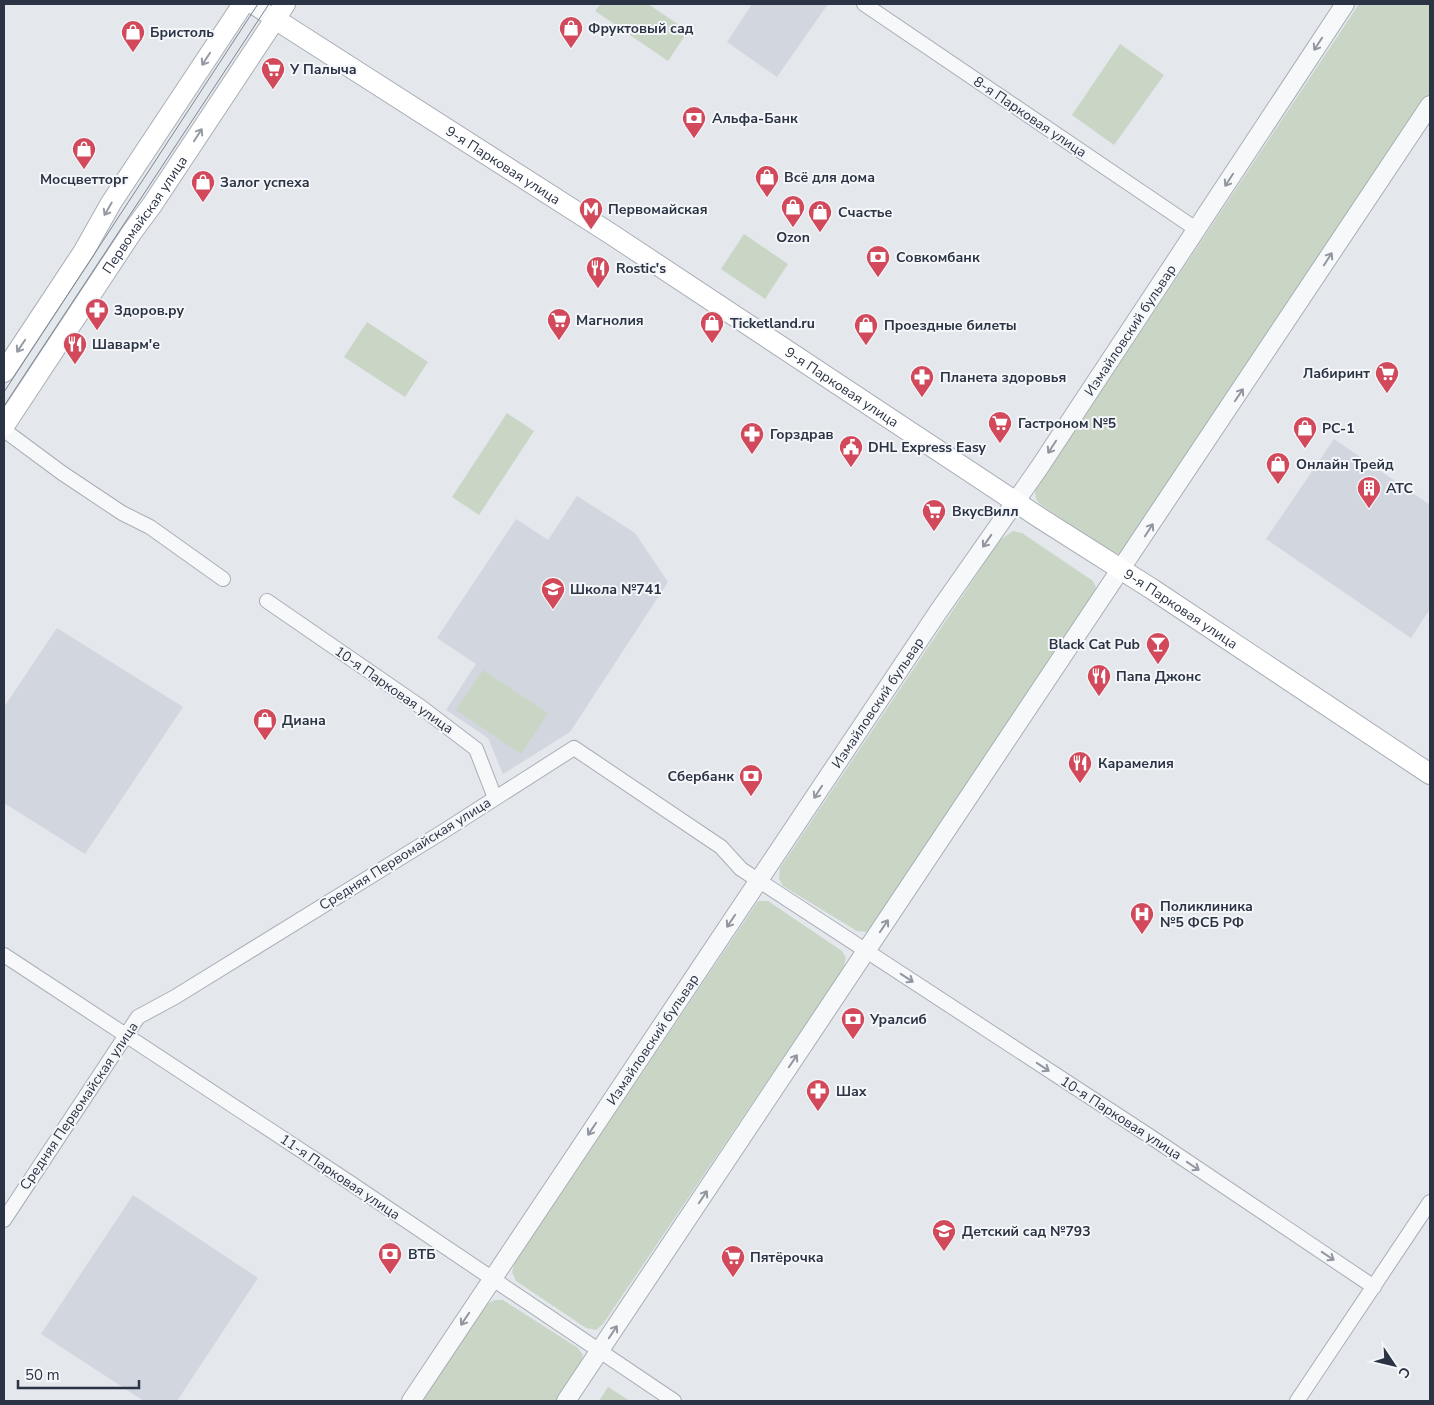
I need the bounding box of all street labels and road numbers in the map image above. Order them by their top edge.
street label: 8-я Парковая улица [970,72,1090,162]
street label: 9-я Парковая улица [442,121,564,209]
street label: Первомайская улица [98,152,192,277]
street label: Измайловский бульвар [1080,261,1180,399]
street label: 9-я Парковая улица [781,342,903,432]
street label: 9-я Парковая улица [1120,564,1242,653]
street label: Измайловский бульвар [827,633,928,772]
street label: 10-я Парковая улица [331,642,457,738]
street label: Средняя Первомайская улица [315,793,495,915]
street label: Измайловский бульвар [602,970,703,1109]
street label: Средняя Первомайская улица [15,1018,143,1194]
street label: 10-я Парковая улица [1057,1072,1185,1164]
street label: 11-я Парковая улица [276,1130,404,1224]

